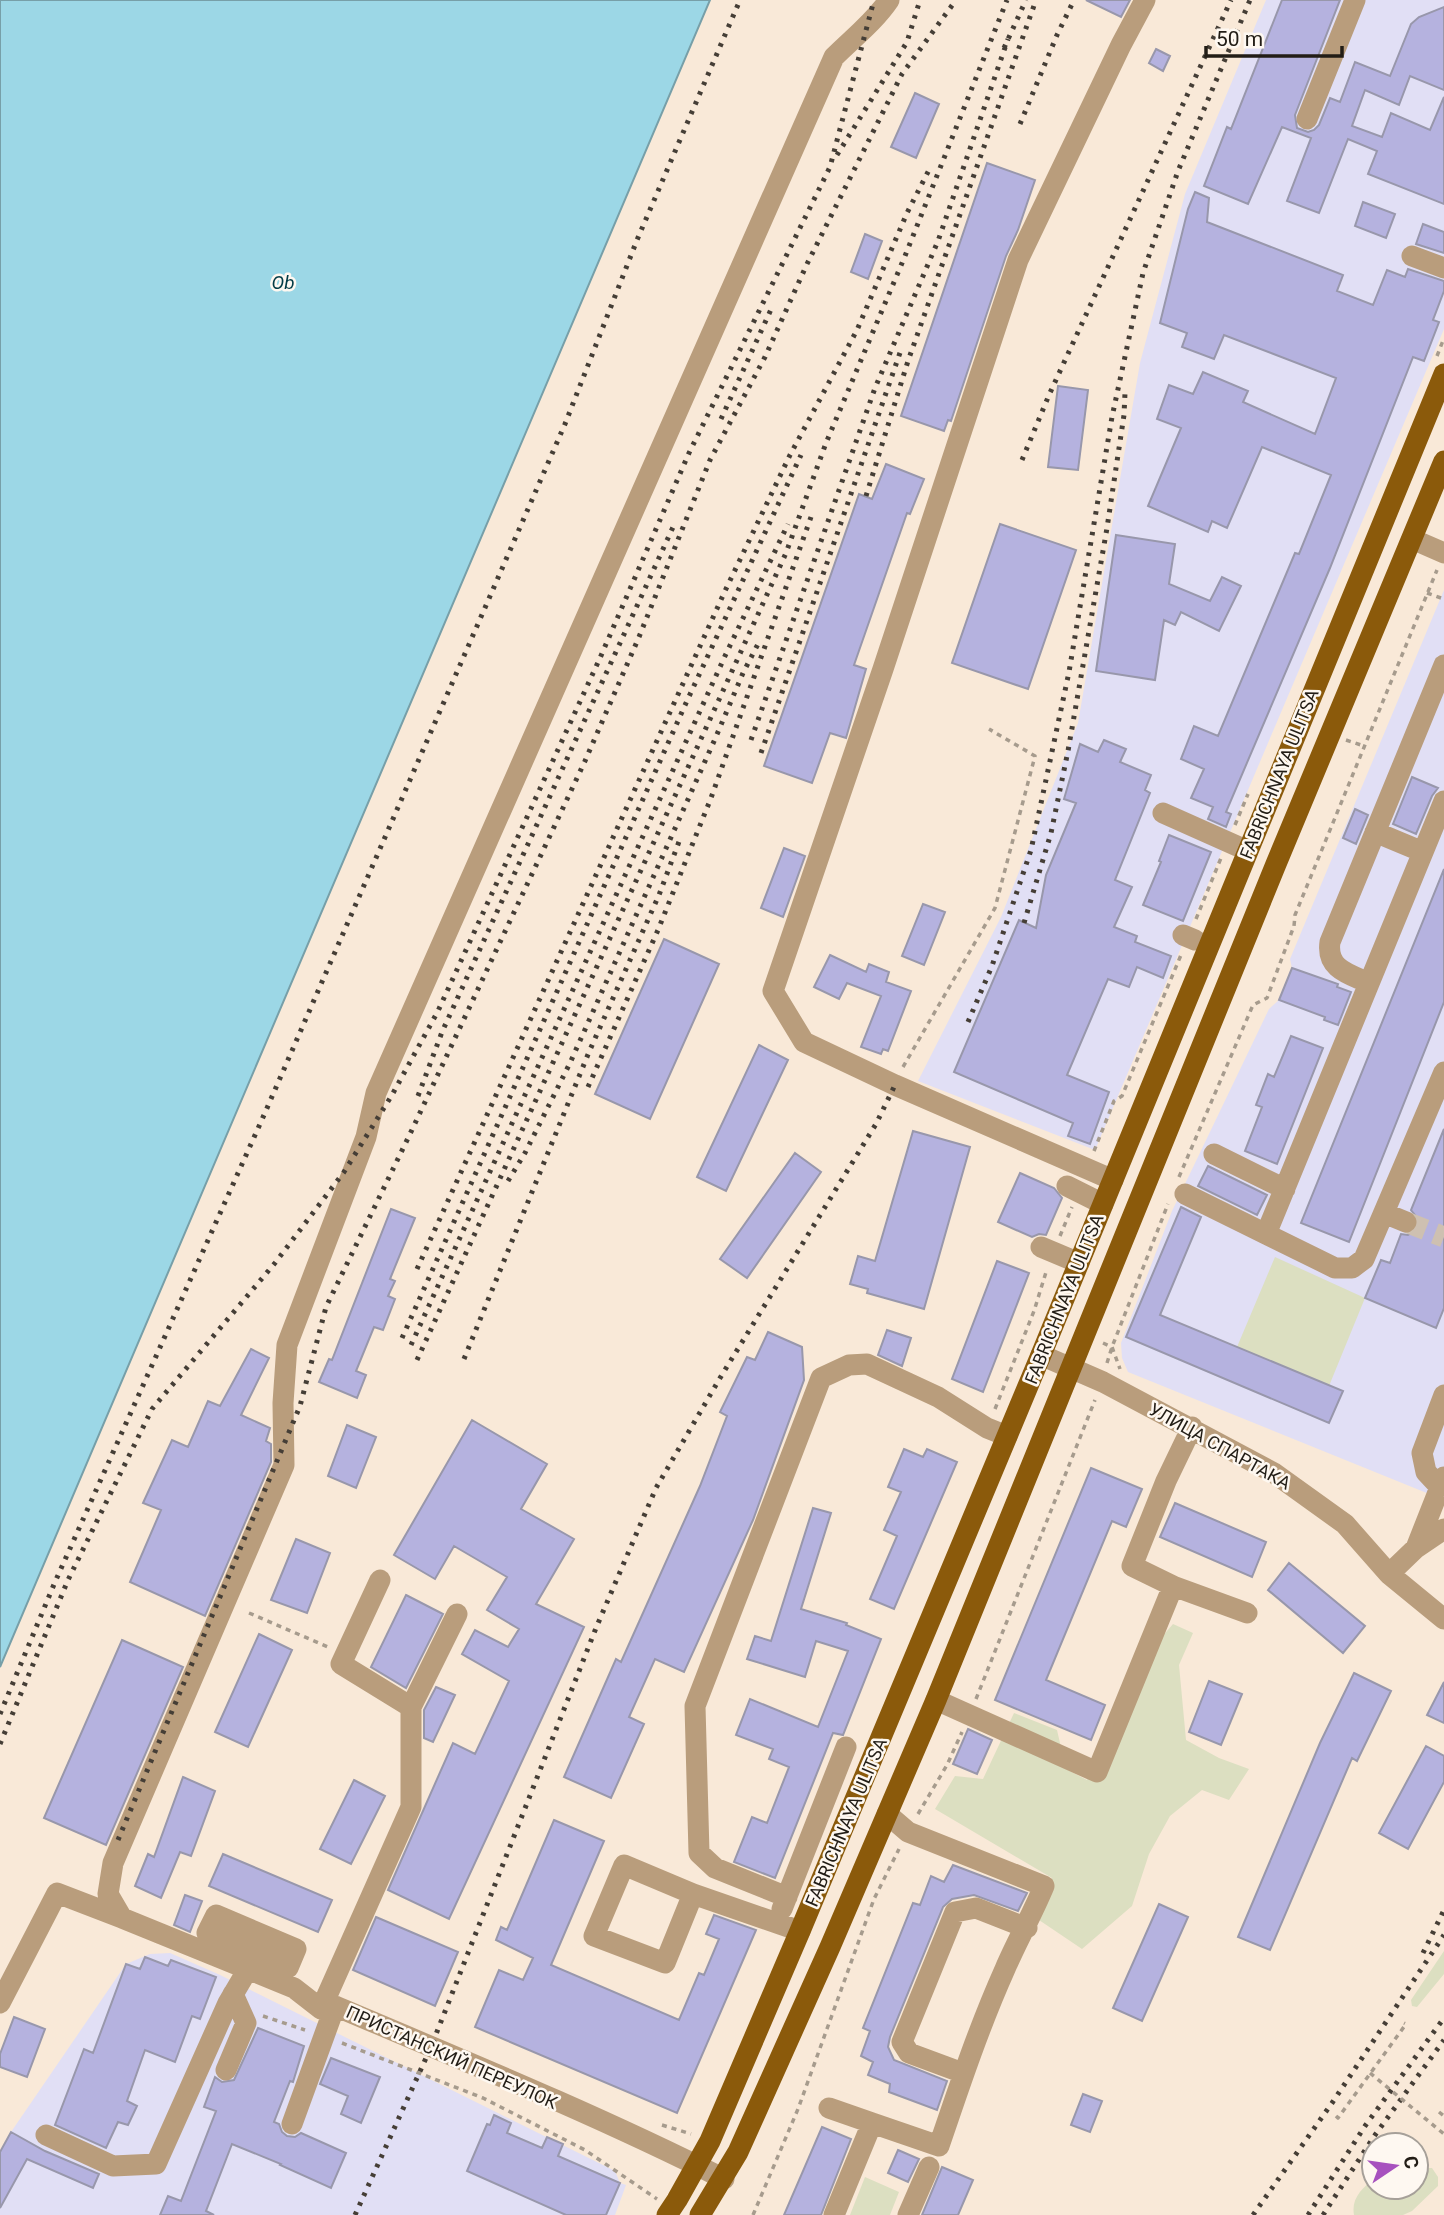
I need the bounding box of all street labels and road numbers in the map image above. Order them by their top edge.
street label: FABRICHNAYA ULITSA [1235,686,1323,862]
street label: FABRICHNAYA ULITSA [1020,1211,1108,1387]
street label: УЛИЦА СПАРТАКА [1146,1398,1295,1494]
street label: FABRICHNAYA ULITSA [801,1734,891,1909]
street label: ПРИСТАНСКИЙ ПЕРЕУЛОК [343,2001,561,2113]

